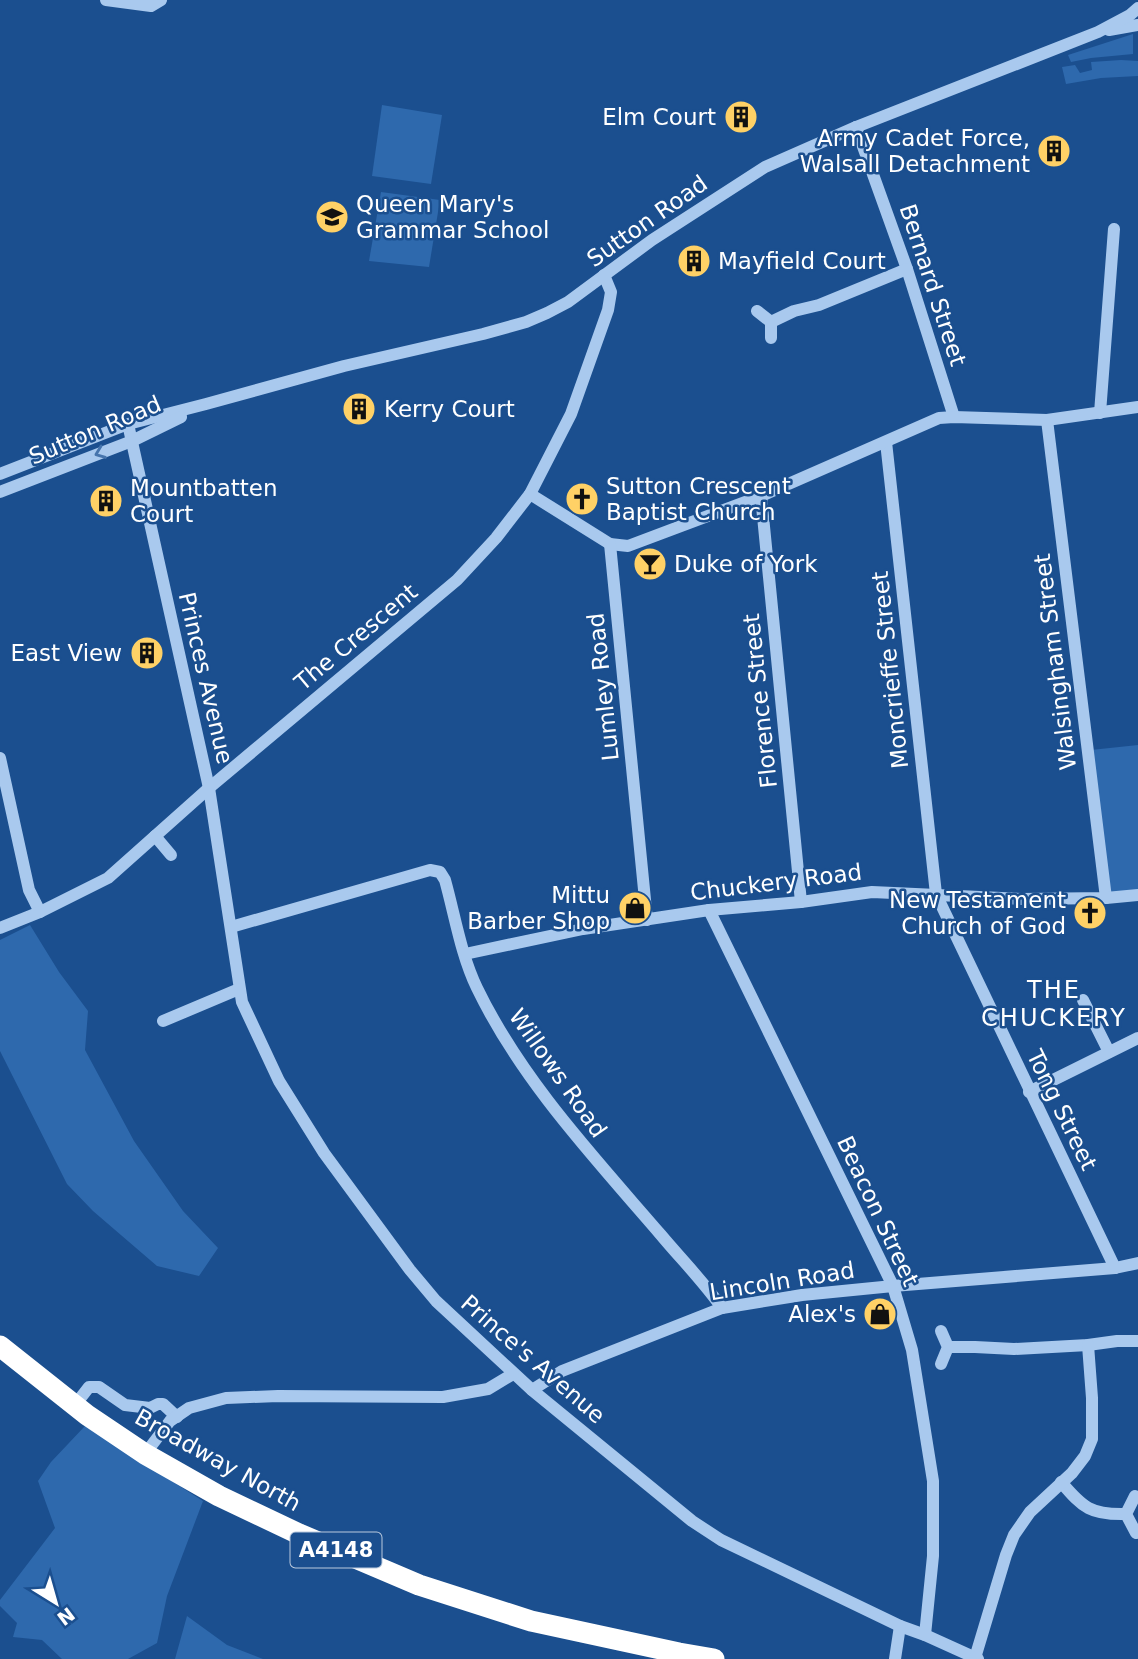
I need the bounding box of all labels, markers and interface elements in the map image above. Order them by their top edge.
building icon: Elm Court [722,98,760,136]
place label: Elm Court [602,104,716,130]
place label: Army Cadet Force, Walsall Detachment [800,125,1030,177]
building icon: Army Cadet Force, Walsall Detachment [1035,132,1073,170]
street label: Sutton Road [582,170,712,272]
place label: Queen Mary's Grammar School [356,191,549,243]
school or university icon: Queen Mary's Grammar School [313,198,351,236]
street label: Bernard Street [895,201,971,369]
building icon: Mayfield Court [675,242,713,280]
place label: Mayfield Court [718,248,886,274]
building icon: Kerry Court [340,390,378,428]
street label: Sutton Road [25,391,165,469]
place label: Kerry Court [384,396,515,422]
one-way arrow [94,445,106,459]
place label: Sutton Crescent Baptist Church [606,473,791,525]
place label: Mountbatten Court [130,475,278,527]
church icon: Sutton Crescent Baptist Church [563,480,601,518]
building icon: Mountbatten Court [87,482,125,520]
bar icon: Duke of York [631,545,669,583]
place label: Duke of York [674,551,818,577]
street label: Walsingham Street [1029,552,1081,772]
street label: Moncrieffe Street [867,570,913,770]
street label: The Crescent [289,578,422,696]
street label: Princes Avenue [174,590,238,766]
street label: Lumley Road [582,612,624,762]
street label: Florence Street [738,612,782,790]
building icon: East View [128,634,166,672]
place label: East View [10,640,122,666]
street label: Chuckery Road [689,859,863,905]
place label: Mittu Barber Shop [467,882,610,934]
place label: New Testament Church of God [889,887,1066,939]
shop icon: Mittu Barber Shop [616,889,654,927]
church icon: New Testament Church of God [1071,894,1109,932]
district label: THE CHUCKERY [981,976,1127,1032]
street label: Willows Road [504,1004,612,1142]
street label: Tong Street [1021,1045,1102,1174]
street label: Beacon Street [832,1132,924,1290]
street label: Lincoln Road [708,1257,856,1305]
street label: Prince's Avenue [456,1290,610,1428]
shop icon: Alex's [861,1295,899,1333]
place label: Alex's [788,1301,856,1327]
street label: Broadway North [131,1404,305,1516]
road number: A4148 [290,1532,382,1568]
north arrow [21,1568,91,1638]
text: N [53,1603,79,1630]

